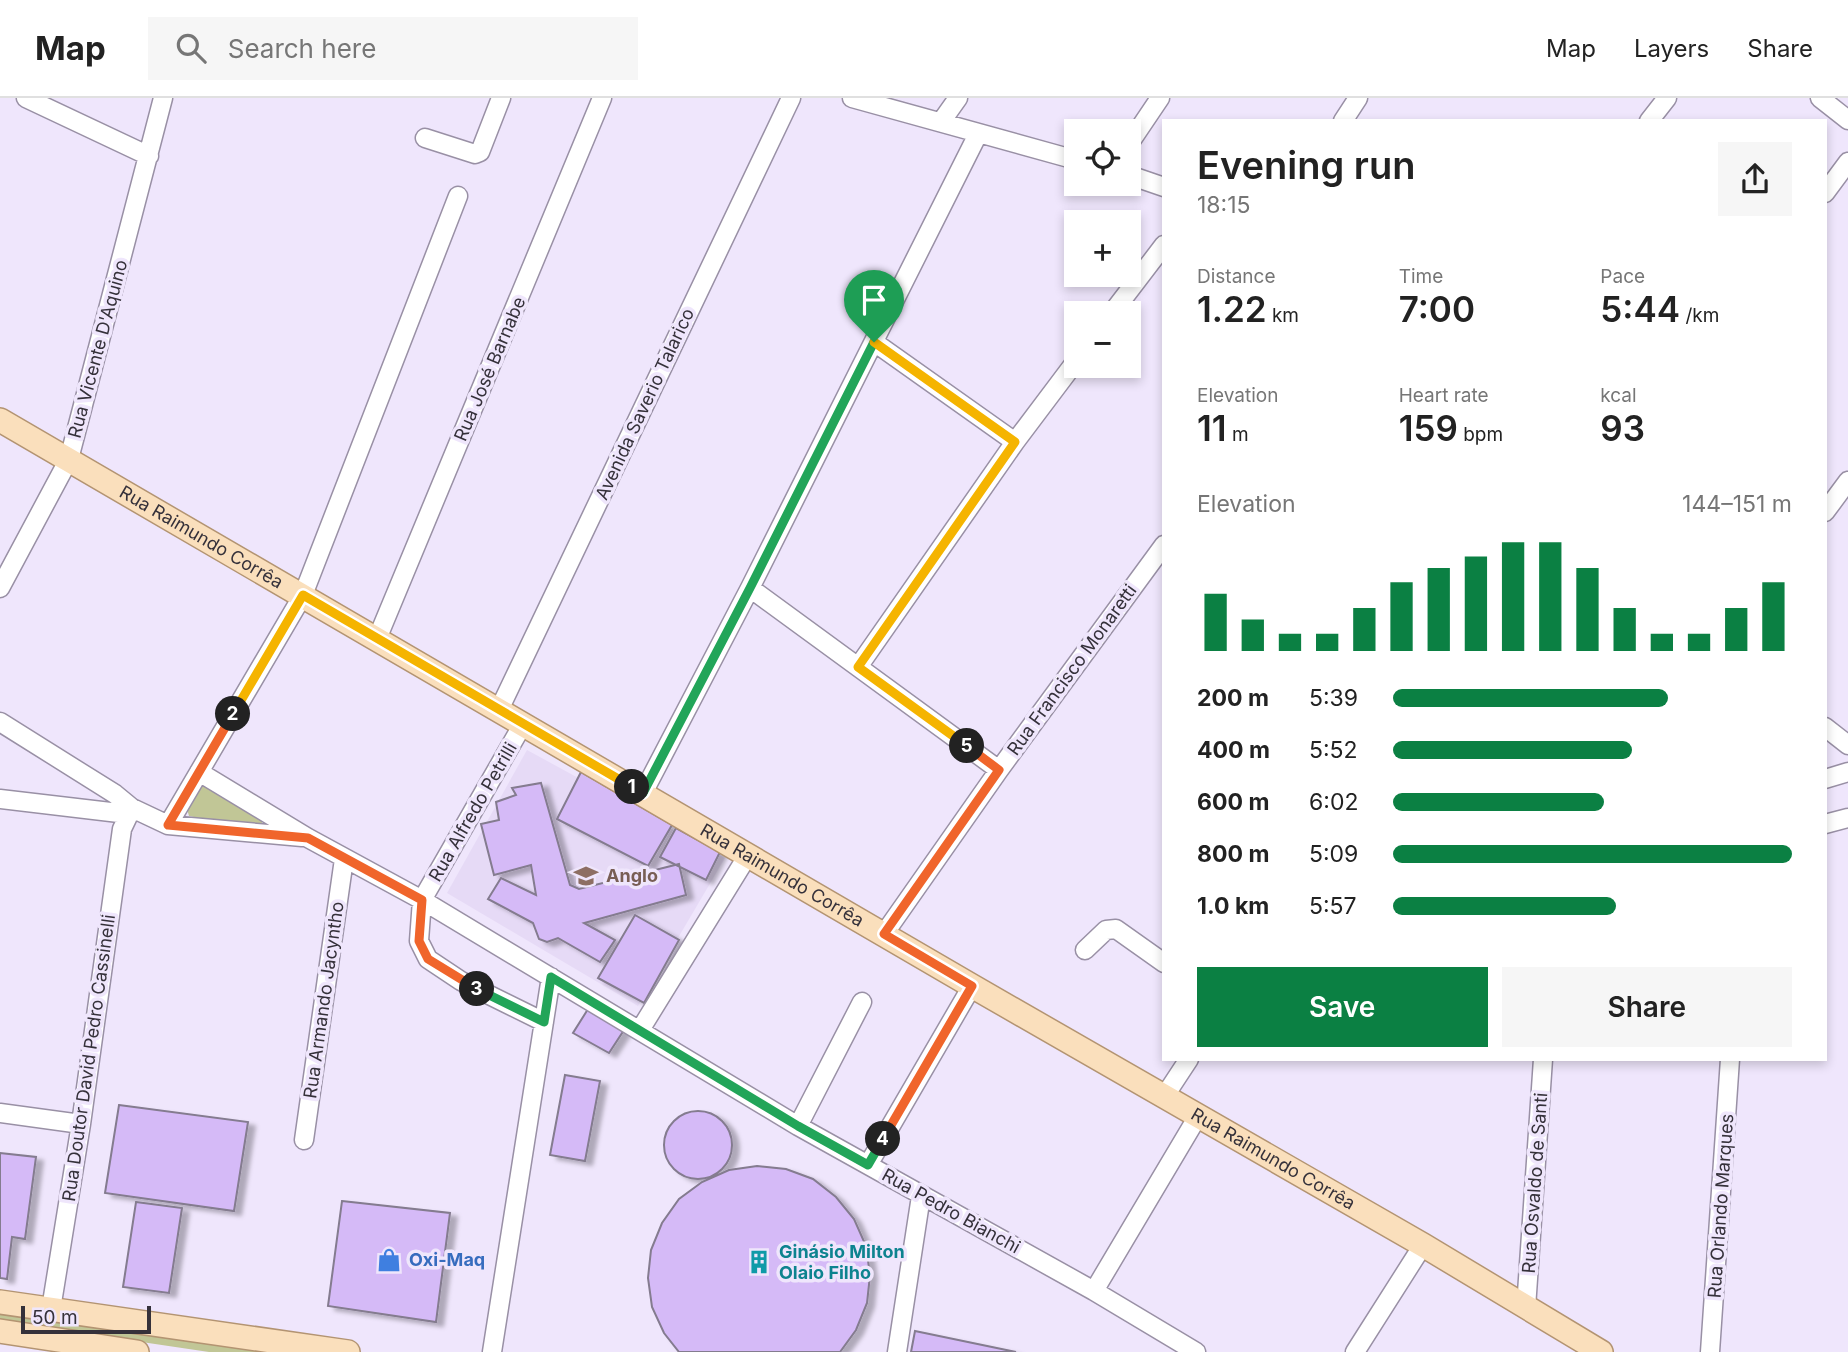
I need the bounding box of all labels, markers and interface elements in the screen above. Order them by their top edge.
search box [148,17,638,80]
text: Map [35,28,106,68]
icon: search [172,29,210,67]
text: Search here [228,33,376,64]
text: Map [1546,34,1596,63]
text: Layers [1634,34,1709,63]
text: Share [1747,34,1813,63]
map controls [1064,119,1141,378]
button: locate [1064,119,1141,196]
text: Evening run [1197,142,1415,188]
button: share [1718,142,1792,216]
text: 18:15 [1197,191,1251,219]
button: + [1064,210,1141,287]
street label: Rua Vicente D'Aquino [64,257,131,440]
text: Distance [1197,265,1275,288]
text: Time [1399,265,1443,288]
text: Pace [1600,265,1645,288]
pin [844,270,904,342]
icon: arrive [855,281,893,319]
text: 1.22 [1197,288,1267,330]
text: 7:00 [1399,288,1475,330]
text: 5:44 [1600,288,1680,330]
street label: Rua José Barnabe [450,293,529,444]
button: − [1064,301,1141,378]
text: km [1267,304,1299,327]
text: /km [1680,304,1719,327]
street label: Avenida Saverio Talarico [591,305,698,503]
text: Elevation [1197,384,1278,407]
text: Heart rate [1399,384,1489,407]
text: kcal [1600,384,1637,407]
text: 11 [1197,407,1227,449]
text: 159 [1399,407,1458,449]
text: 93 [1600,407,1645,449]
text: m [1227,423,1249,446]
text: bpm [1458,423,1503,446]
street label: Rua Raimundo Corrêa [116,481,287,593]
text: Elevation [1197,490,1296,518]
text: 144–151 m [1682,490,1792,518]
street label: Rua Francisco Monaretti [1003,580,1141,759]
text: 200 m [1197,684,1269,712]
text: 5:39 [1309,684,1358,712]
pin: 2 [216,696,250,732]
text: 2 [227,702,238,725]
pin: 5 [950,728,984,764]
text: 5 [960,734,973,757]
text: 400 m [1197,736,1270,764]
text: 5:52 [1309,736,1358,764]
street label: Rua Alfredo Petrilli [424,739,521,885]
pin: 1 [614,770,650,804]
text: 1 [627,775,636,798]
text: 600 m [1197,788,1269,816]
text: 6:02 [1309,788,1358,816]
street label: Rua Raimundo Corrêa [697,819,868,931]
text: 800 m [1197,840,1269,868]
text: 5:09 [1309,840,1358,868]
school or university icon: Anglo [572,862,600,890]
place label: Anglo [606,865,658,886]
text: 1.0 km [1197,892,1269,920]
text: 5:57 [1309,892,1357,920]
street label: Rua Armando Jacyntho [299,900,348,1100]
street label: Rua Doutor David Pedro Cassinelli [58,913,119,1203]
button: Save [1197,967,1488,1047]
button: Share [1502,967,1792,1047]
pin: 3 [460,972,494,1006]
text: 3 [470,977,483,1000]
street label: Rua Osvaldo de Santi [1518,1092,1551,1274]
street label: Rua Raimundo Corrêa [1188,1103,1359,1214]
street label: Rua Orlando Marques [1704,1113,1737,1299]
pin: 4 [866,1122,900,1156]
text: 4 [876,1127,889,1150]
street label: Rua Pedro Bianchi [878,1164,1024,1257]
place label: Ginásio Milton Olaio Filho [779,1241,905,1283]
shop icon: Oxi-Maq [375,1246,403,1274]
building icon: Ginásio Milton Olaio Filho [745,1248,773,1276]
place label: Oxi-Maq [409,1249,485,1270]
scale bar [21,1303,150,1335]
text: 50 m [32,1306,78,1329]

